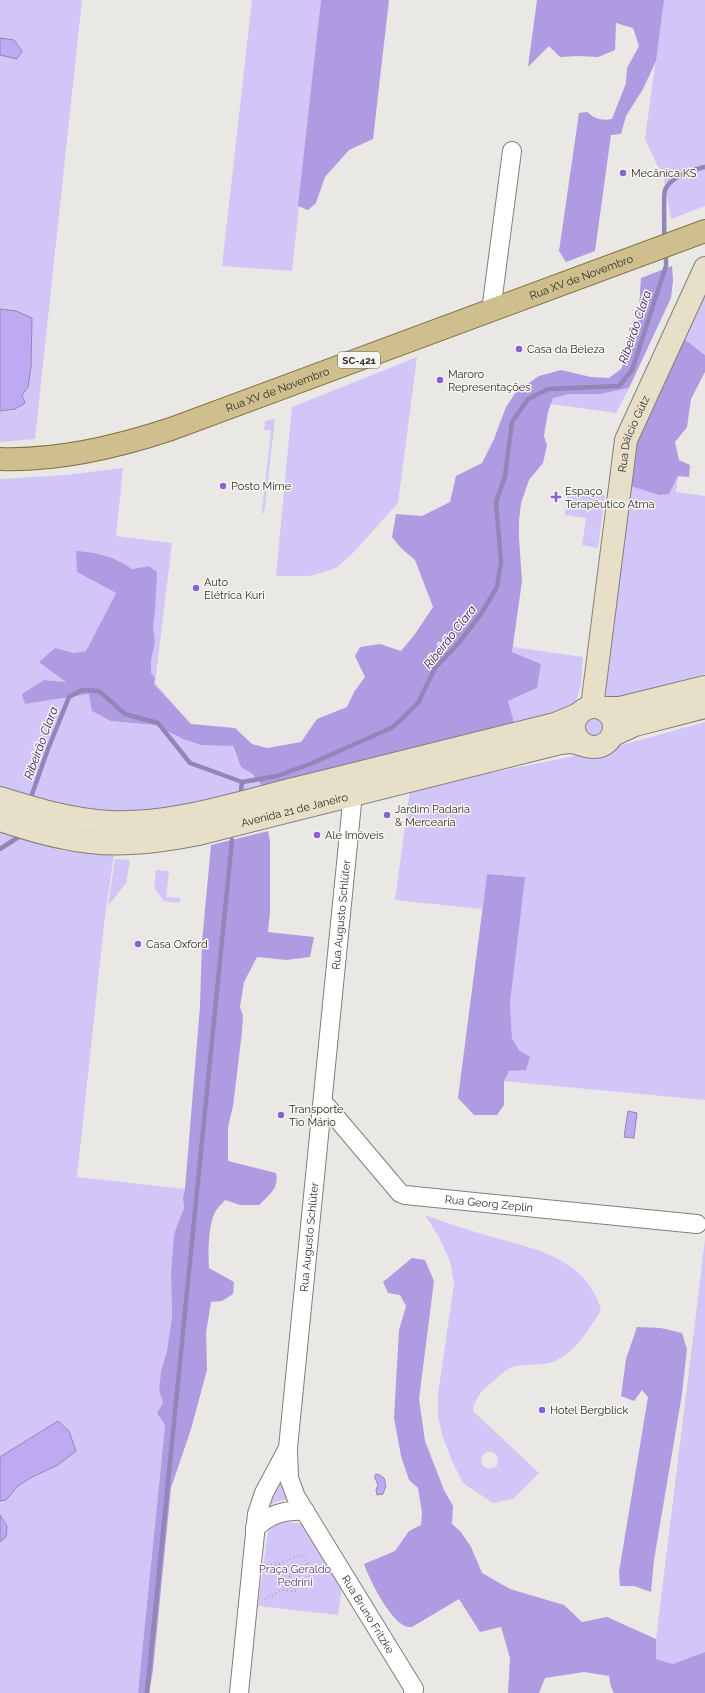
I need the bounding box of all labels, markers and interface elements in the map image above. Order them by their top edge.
place label: Mecânica KS [631,167,697,180]
marker: Mecânica KS [618,168,628,178]
street label: Rua XV de Novembro [528,252,635,302]
water label: Ribeirão Clara [616,289,654,365]
place label: Casa da Beleza [527,343,605,356]
marker: Casa da Beleza [514,344,524,354]
road number: SC-421 [338,352,380,368]
street label: Rua XV de Novembro [224,365,332,415]
place label: Maroro Representações [448,368,531,394]
marker: Maroro Representações [435,375,445,385]
street label: Rua Dálcio Gütz [616,393,653,473]
place label: Posto Mime [231,480,292,493]
marker: Posto Mime [218,481,228,491]
place label: Espaço Terapêutico Atma [565,485,655,511]
marker: Espaço Terapêutico Atma [550,491,562,503]
place label: Auto Elétrica Kuri [204,576,265,602]
marker: Auto Elétrica Kuri [191,583,201,593]
water label: Ribeirão Clara [421,603,479,671]
water label: Ribeirão Clara [21,705,61,781]
street label: Avenida 21 de Janeiro [240,790,350,830]
place label: Jardim Padaria & Mercearia [395,803,470,829]
marker: Jardim Padaria & Mercearia [382,810,392,820]
place label: Ale Imóveis [325,829,384,842]
marker: Ale Imóveis [312,830,322,840]
street label: Rua Augusto Schlüter [330,859,353,970]
place label: Casa Oxford [146,938,208,951]
marker: Casa Oxford [133,939,143,949]
place label: Transporte Tio Mário [289,1103,344,1129]
marker: Transporte Tio Mário [276,1110,286,1120]
street label: Rua Augusto Schlüter [298,1181,321,1293]
street label: Rua Georg Zeplin [444,1193,534,1215]
place label: Hotel Bergblick [550,1404,628,1417]
marker: Hotel Bergblick [537,1405,547,1415]
park label: Praça Geraldo Pedrini [259,1563,331,1589]
street label: Rua Bruno Fritzke [339,1573,397,1657]

